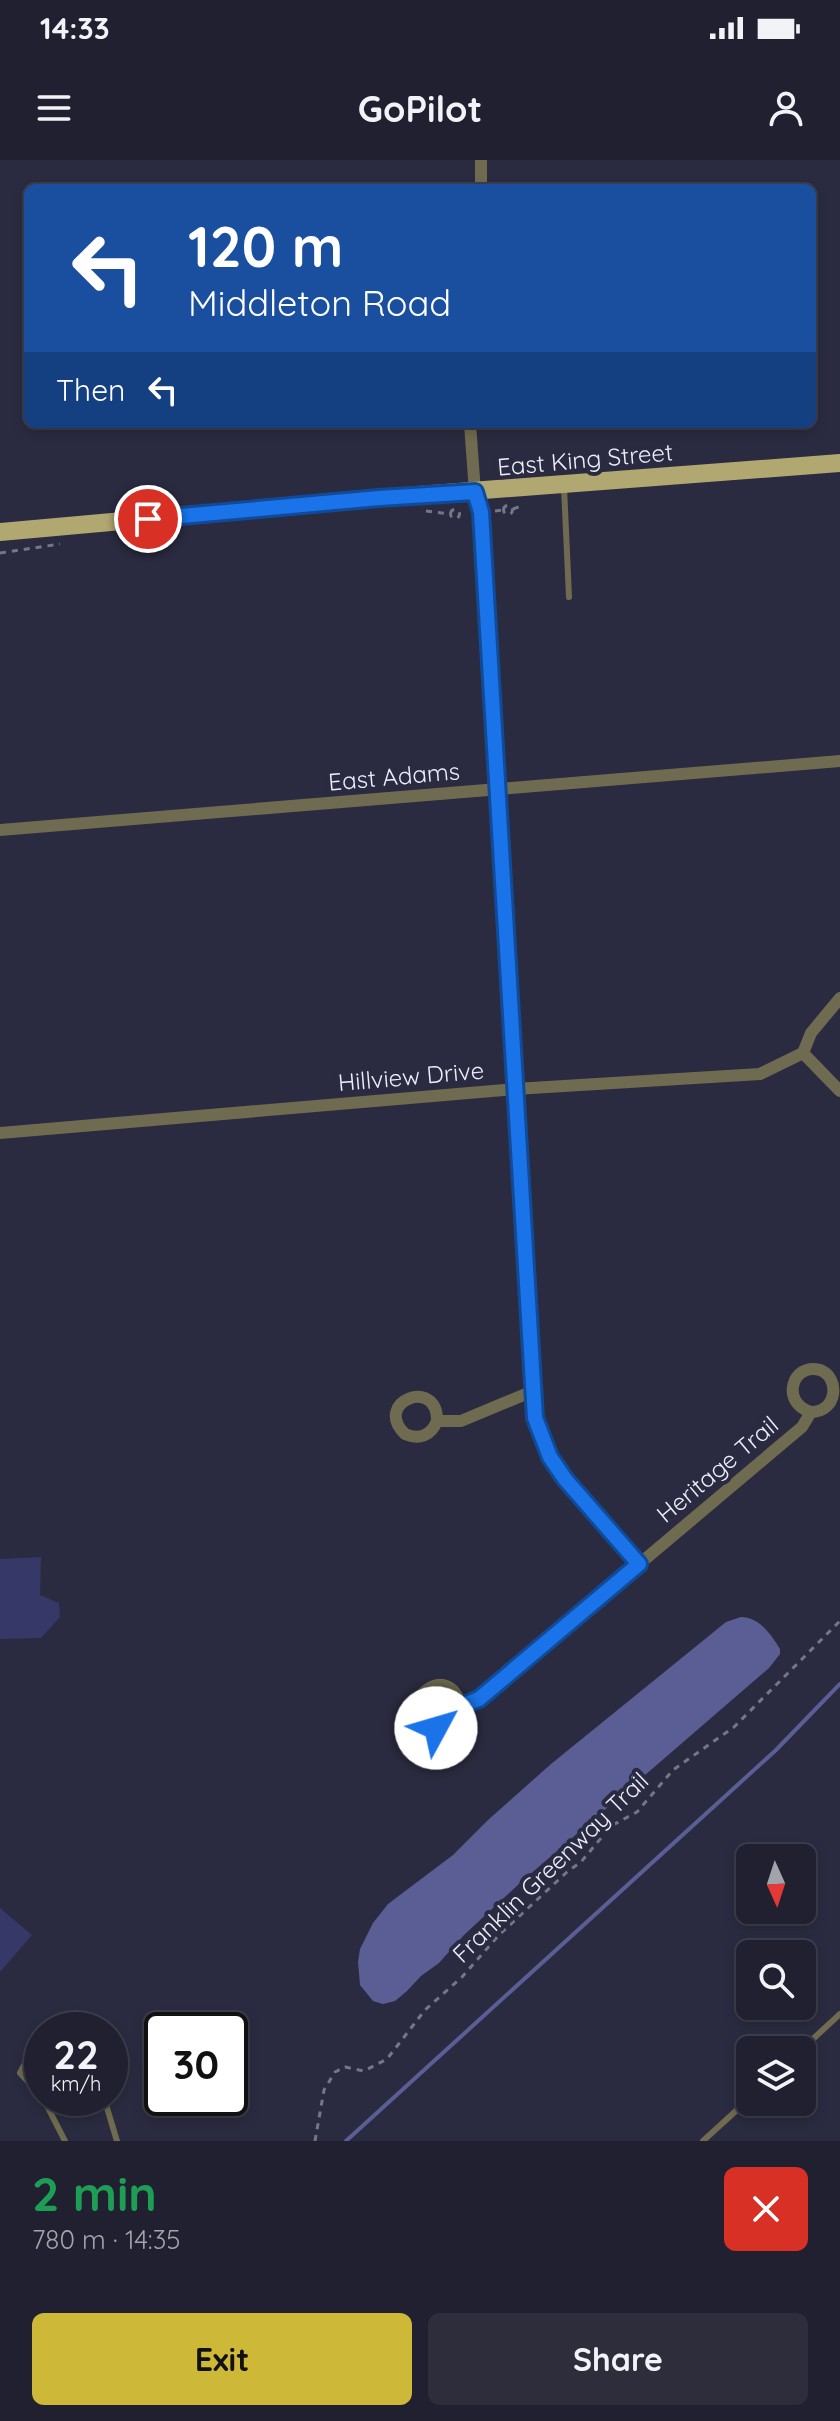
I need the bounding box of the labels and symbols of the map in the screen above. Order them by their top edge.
street label: East King Street [496,436,674,482]
pin [114,485,182,553]
street label: East Adams [327,755,461,797]
street label: Hillview Drive [337,1055,485,1097]
street label: Heritage Trail [650,1409,784,1529]
position arrow [394,1686,478,1770]
street label: Franklin Greenway Trail [446,1766,654,1968]
north arrow [736,1844,816,1924]
speed limit sign: 30 [144,2012,248,2116]

